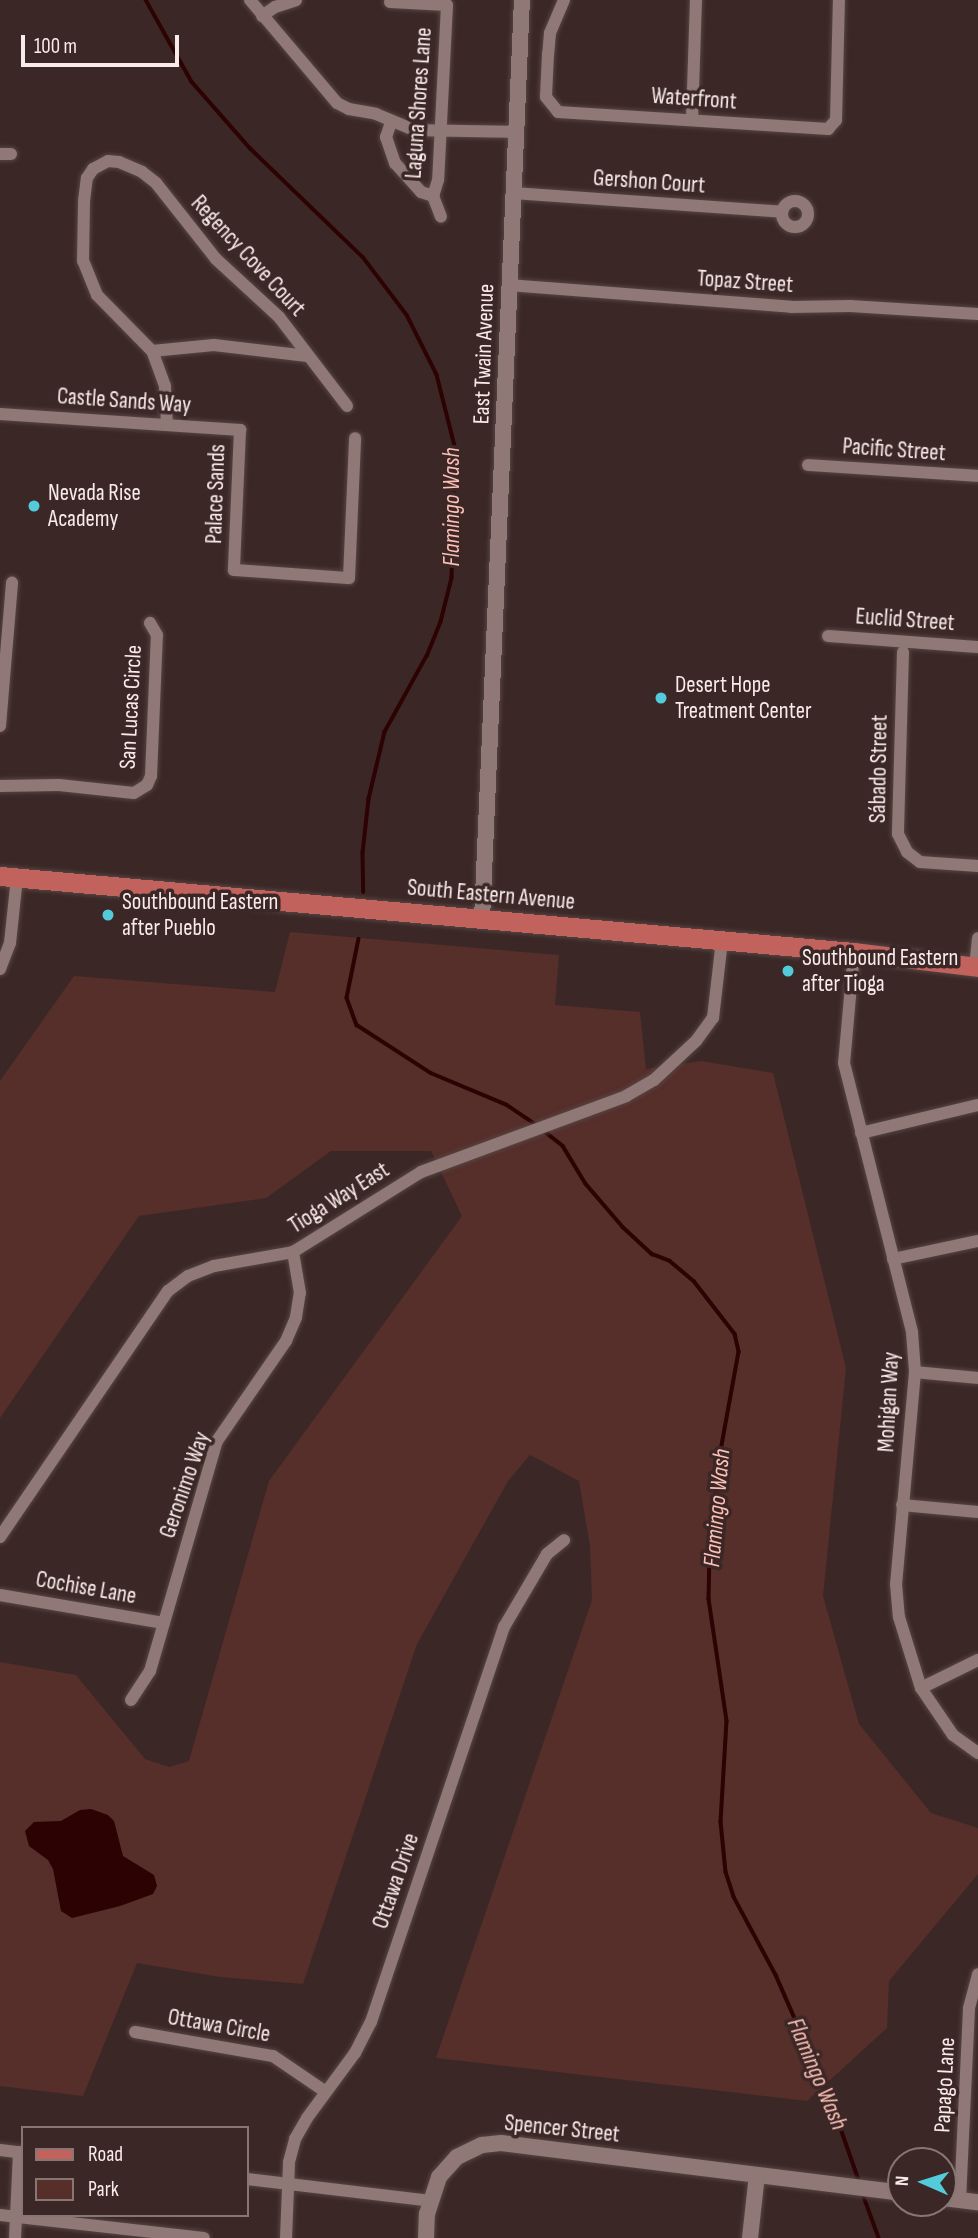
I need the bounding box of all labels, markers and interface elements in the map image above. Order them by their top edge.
scale bar [24,21,182,65]
street label: Laguna Shores Lane [400,26,438,180]
text: 100 m [34,34,77,59]
street label: Waterfront [650,82,738,116]
street label: Gershon Court [592,164,706,200]
street label: Regency Cove Court [185,190,311,322]
street label: Topaz Street [696,265,794,299]
street label: East Twain Avenue [468,283,500,425]
street label: Castle Sands Way [56,383,192,419]
street label: Pacific Street [842,433,946,467]
street label: Palace Sands [200,444,232,544]
water label: Flamingo Wash [438,448,466,566]
place label: Nevada Rise Academy [48,479,141,533]
marker: Nevada Rise Academy [26,498,42,514]
street label: Euclid Street [855,603,955,637]
street label: San Lucas Circle [114,644,148,770]
place label: Desert Hope Treatment Center [675,671,812,725]
marker: Desert Hope Treatment Center [653,690,669,706]
street label: Sábado Street [864,715,894,823]
street label: South Eastern Avenue [406,874,576,916]
place label: Southbound Eastern after Pueblo [122,888,278,942]
marker: Southbound Eastern after Pueblo [100,907,116,923]
place label: Southbound Eastern after Tioga [802,944,958,998]
marker: Southbound Eastern after Tioga [780,963,796,979]
street label: Tioga Way East [284,1156,394,1240]
street label: Mohigan Way [873,1351,905,1453]
street label: Geronimo Way [154,1428,216,1542]
water label: Flamingo Wash [697,1448,737,1568]
street label: Cochise Lane [34,1566,138,1610]
street label: Ottawa Drive [367,1830,425,1932]
street label: Ottawa Circle [166,2003,272,2049]
water label: Flamingo Wash [781,2014,853,2134]
street label: Papago Lane [929,2037,961,2133]
street label: Spencer Street [503,2109,621,2149]
legend [21,2126,248,2217]
text: Road [88,2142,123,2167]
north arrow [887,2147,957,2217]
text: N [891,2175,914,2187]
text: Park [88,2177,119,2202]

